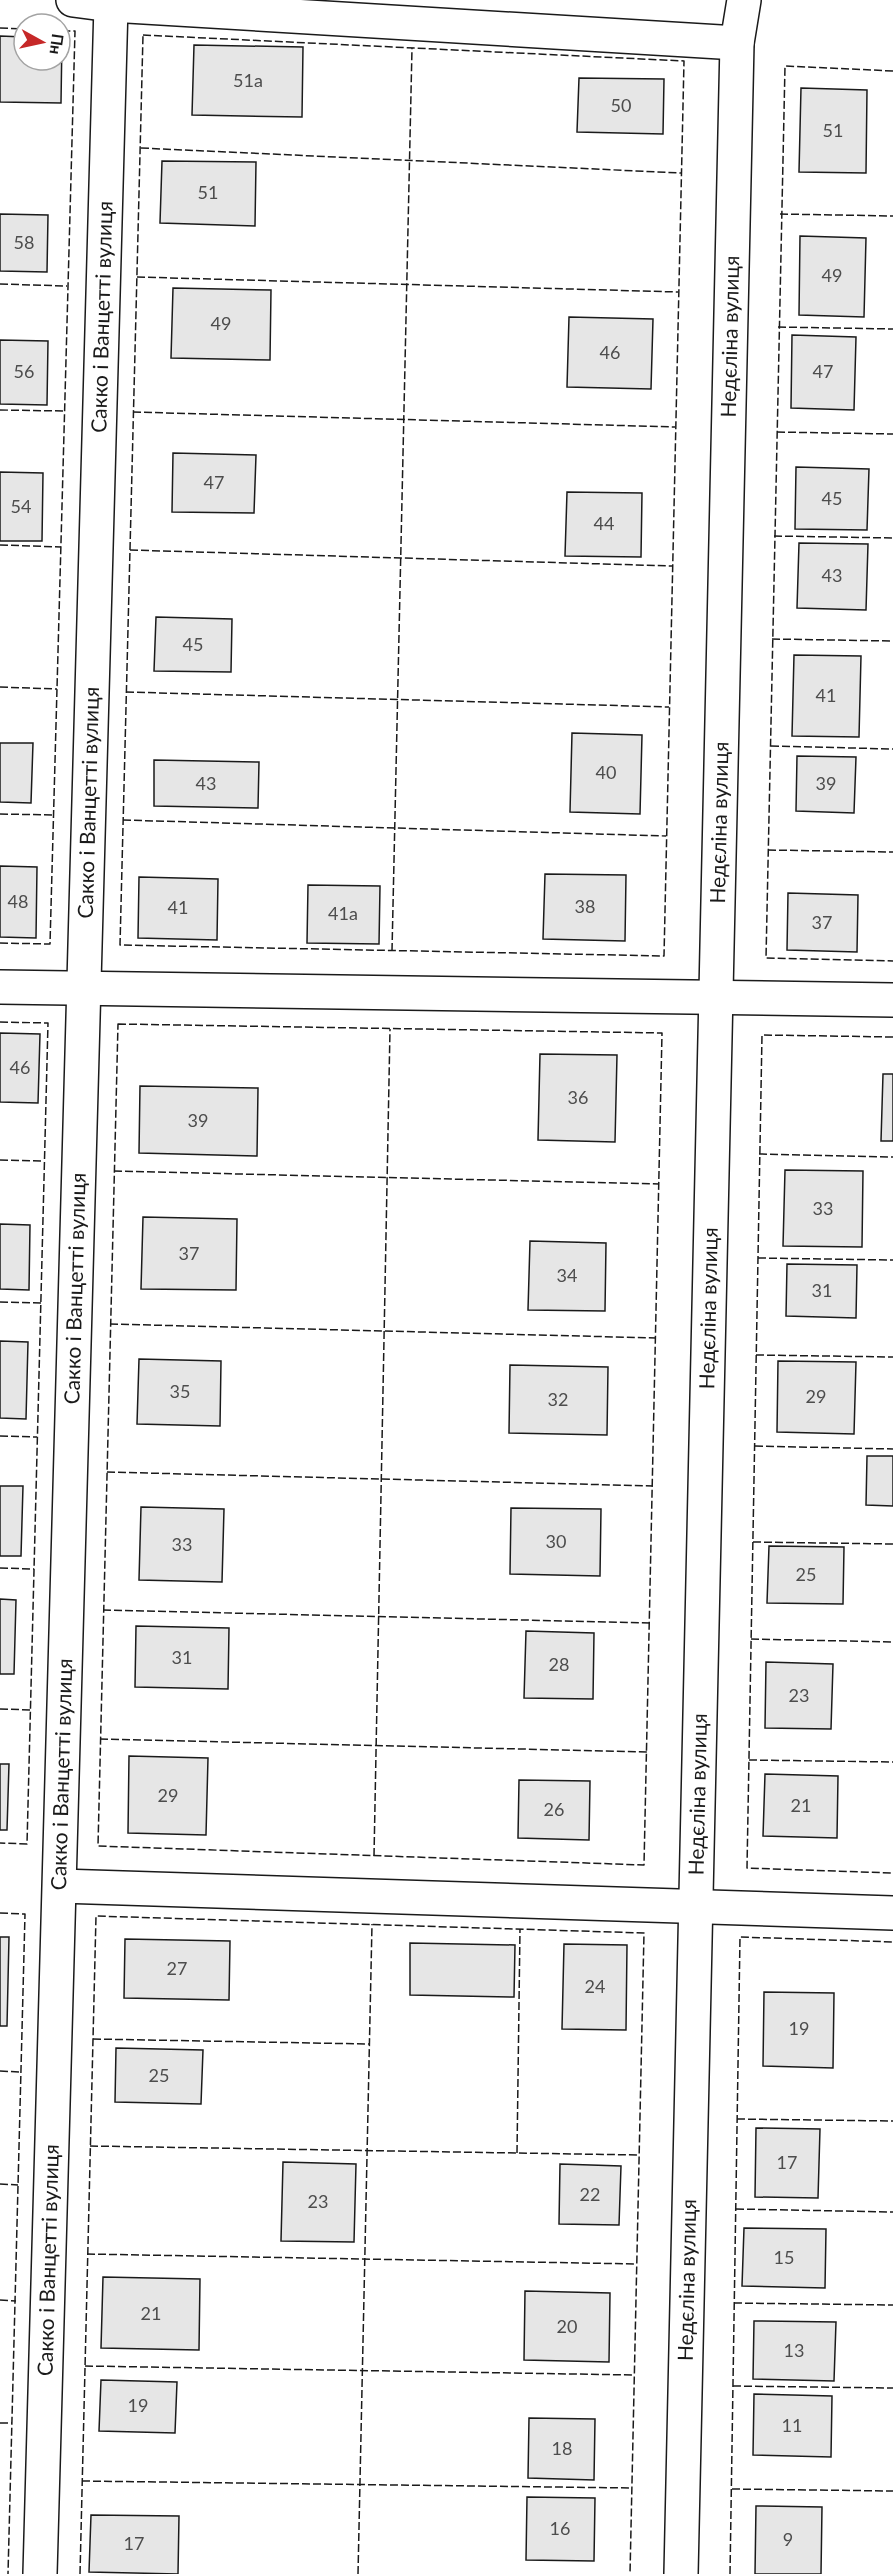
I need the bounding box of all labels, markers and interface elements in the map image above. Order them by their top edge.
north arrow [12,12,72,72]
text: Пн [46,32,68,56]
house number: 51а [233,69,263,91]
house number: 50 [611,94,631,116]
house number: 51 [823,119,843,141]
house number: 51 [198,181,218,203]
street label: Сакко і Ванцетті вулиця [85,201,117,433]
house number: 58 [14,231,34,253]
street label: Недєліна вулиця [715,255,743,418]
house number: 49 [822,264,842,286]
house number: 49 [211,312,231,334]
house number: 46 [600,341,620,363]
house number: 56 [14,360,34,382]
house number: 47 [813,360,833,382]
house number: 47 [204,471,224,493]
house number: 45 [822,487,842,509]
house number: 54 [11,495,31,517]
house number: 44 [594,512,614,534]
house number: 43 [822,564,842,586]
house number: 45 [183,633,203,655]
house number: 41 [816,684,836,706]
street label: Сакко і Ванцетті вулиця [72,686,103,919]
street label: Недєліна вулиця [704,741,733,904]
house number: 40 [596,761,616,783]
house number: 43 [196,772,216,794]
house number: 39 [816,772,836,794]
house number: 48 [8,890,28,912]
house number: 38 [575,895,595,917]
house number: 41 [168,896,188,918]
house number: 41а [328,902,358,924]
house number: 37 [812,911,832,933]
house number: 46 [10,1056,30,1078]
house number: 36 [568,1086,588,1108]
house number: 39 [188,1109,208,1131]
street label: Сакко і Ванцетті вулиця [58,1172,90,1405]
house number: 33 [813,1197,833,1219]
street label: Недєліна вулиця [693,1227,722,1390]
house number: 37 [179,1242,199,1264]
house number: 34 [557,1264,577,1286]
house number: 31 [812,1279,832,1301]
house number: 35 [170,1380,190,1402]
house number: 29 [806,1385,826,1407]
house number: 32 [548,1388,568,1410]
house number: 30 [546,1530,566,1552]
house number: 33 [172,1533,192,1555]
house number: 25 [796,1563,816,1585]
house number: 31 [172,1646,192,1668]
house number: 28 [549,1653,569,1675]
street label: Сакко і Ванцетті вулиця [45,1658,76,1891]
house number: 23 [789,1684,809,1706]
street label: Недєліна вулиця [682,1713,711,1876]
house number: 29 [158,1784,178,1806]
house number: 21 [791,1794,811,1816]
house number: 26 [544,1798,564,1820]
house number: 27 [167,1957,187,1979]
house number: 24 [585,1975,605,1997]
house number: 19 [789,2017,809,2039]
house number: 25 [149,2064,169,2086]
street label: Сакко і Ванцетті вулиця [31,2144,63,2376]
house number: 17 [777,2151,797,2173]
house number: 22 [580,2183,600,2205]
house number: 23 [308,2190,328,2212]
street label: Недєліна вулиця [672,2199,700,2361]
house number: 15 [774,2246,794,2268]
house number: 21 [141,2302,161,2324]
house number: 20 [557,2315,577,2337]
house number: 13 [784,2339,804,2361]
house number: 19 [128,2394,148,2416]
house number: 11 [782,2414,802,2436]
house number: 18 [552,2437,572,2459]
house number: 16 [550,2517,570,2539]
house number: 9 [783,2528,793,2550]
house number: 17 [124,2532,144,2554]

